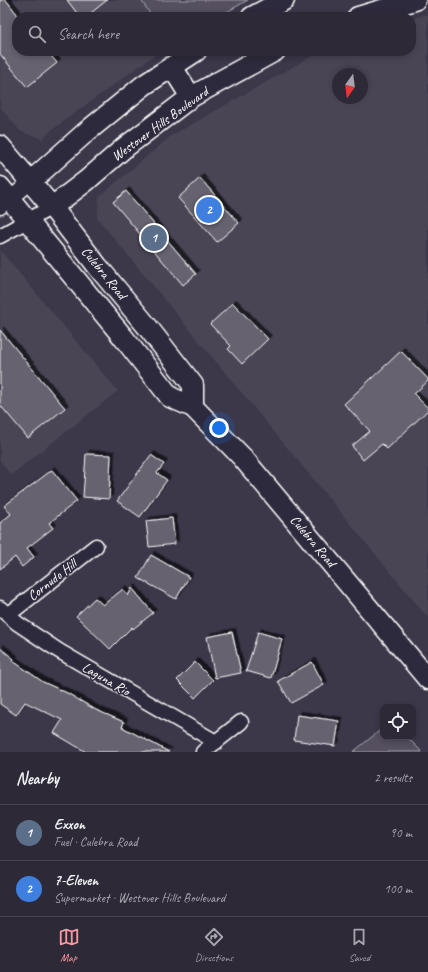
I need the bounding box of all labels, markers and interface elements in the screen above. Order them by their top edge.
search box [12,12,416,56]
icon: search [26,23,48,45]
text: Search here [58,25,119,44]
north arrow [332,68,368,104]
street label: Westover Hills Boulevard [108,82,214,165]
pin: 2 [196,195,222,225]
pin: 1 [141,223,167,253]
street label: Culebra Road [78,243,132,305]
your location [209,418,229,438]
street label: Culebra Road [286,512,341,572]
street label: Cornudo Hill [24,554,82,604]
street label: Laguna Rio [79,658,135,701]
map controls [380,704,416,740]
button: locate [380,704,416,740]
text: Nearby [16,768,59,789]
text: 2 results [374,770,412,786]
text: Exxon [54,815,85,834]
text: 1 [26,825,32,841]
text: 90 m [390,825,412,841]
text: Fuel · Culebra Road [54,834,138,850]
text: 7-Eleven [54,871,98,890]
text: 2 [26,881,32,897]
text: 100 m [384,881,412,897]
text: Supermarket · Westover Hills Boulevard [54,890,225,906]
tab: Map [58,926,80,964]
tab: Directions [195,926,233,964]
tab: Saved [348,926,370,964]

